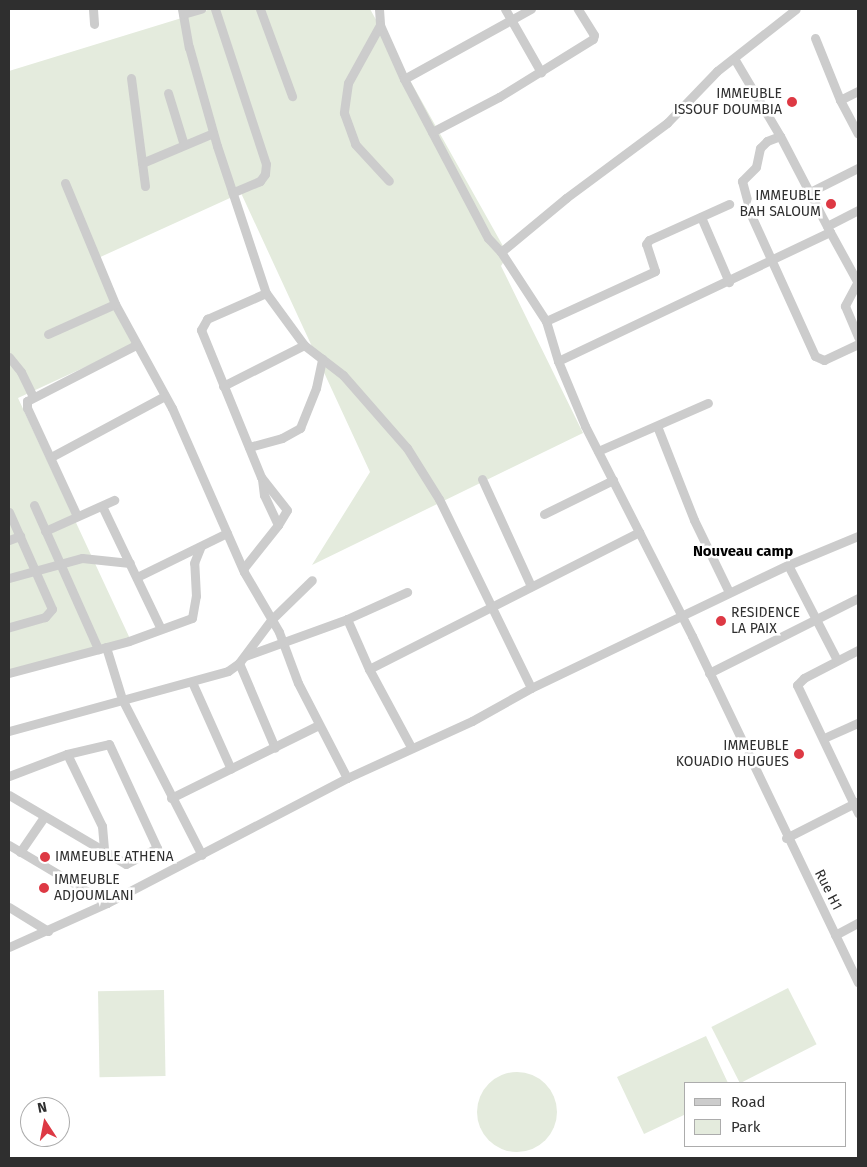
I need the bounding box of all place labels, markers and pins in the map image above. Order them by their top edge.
place label: IMMEUBLE ISSOUF DOUMBIA [674,86,782,118]
marker: IMMEUBLE ISSOUF DOUMBIA [786,96,798,108]
place label: IMMEUBLE BAH SALOUM [740,188,821,220]
marker: IMMEUBLE BAH SALOUM [825,198,837,210]
place label: RESIDENCE LA PAIX [731,605,800,638]
marker: RESIDENCE LA PAIX [715,615,727,627]
place label: IMMEUBLE KOUADIO HUGUES [676,738,789,770]
marker: IMMEUBLE KOUADIO HUGUES [793,748,805,760]
place label: IMMEUBLE ATHENA [55,849,174,865]
marker: IMMEUBLE ATHENA [39,851,51,863]
place label: IMMEUBLE ADJOUMLANI [54,872,134,904]
marker: IMMEUBLE ADJOUMLANI [38,882,50,894]

